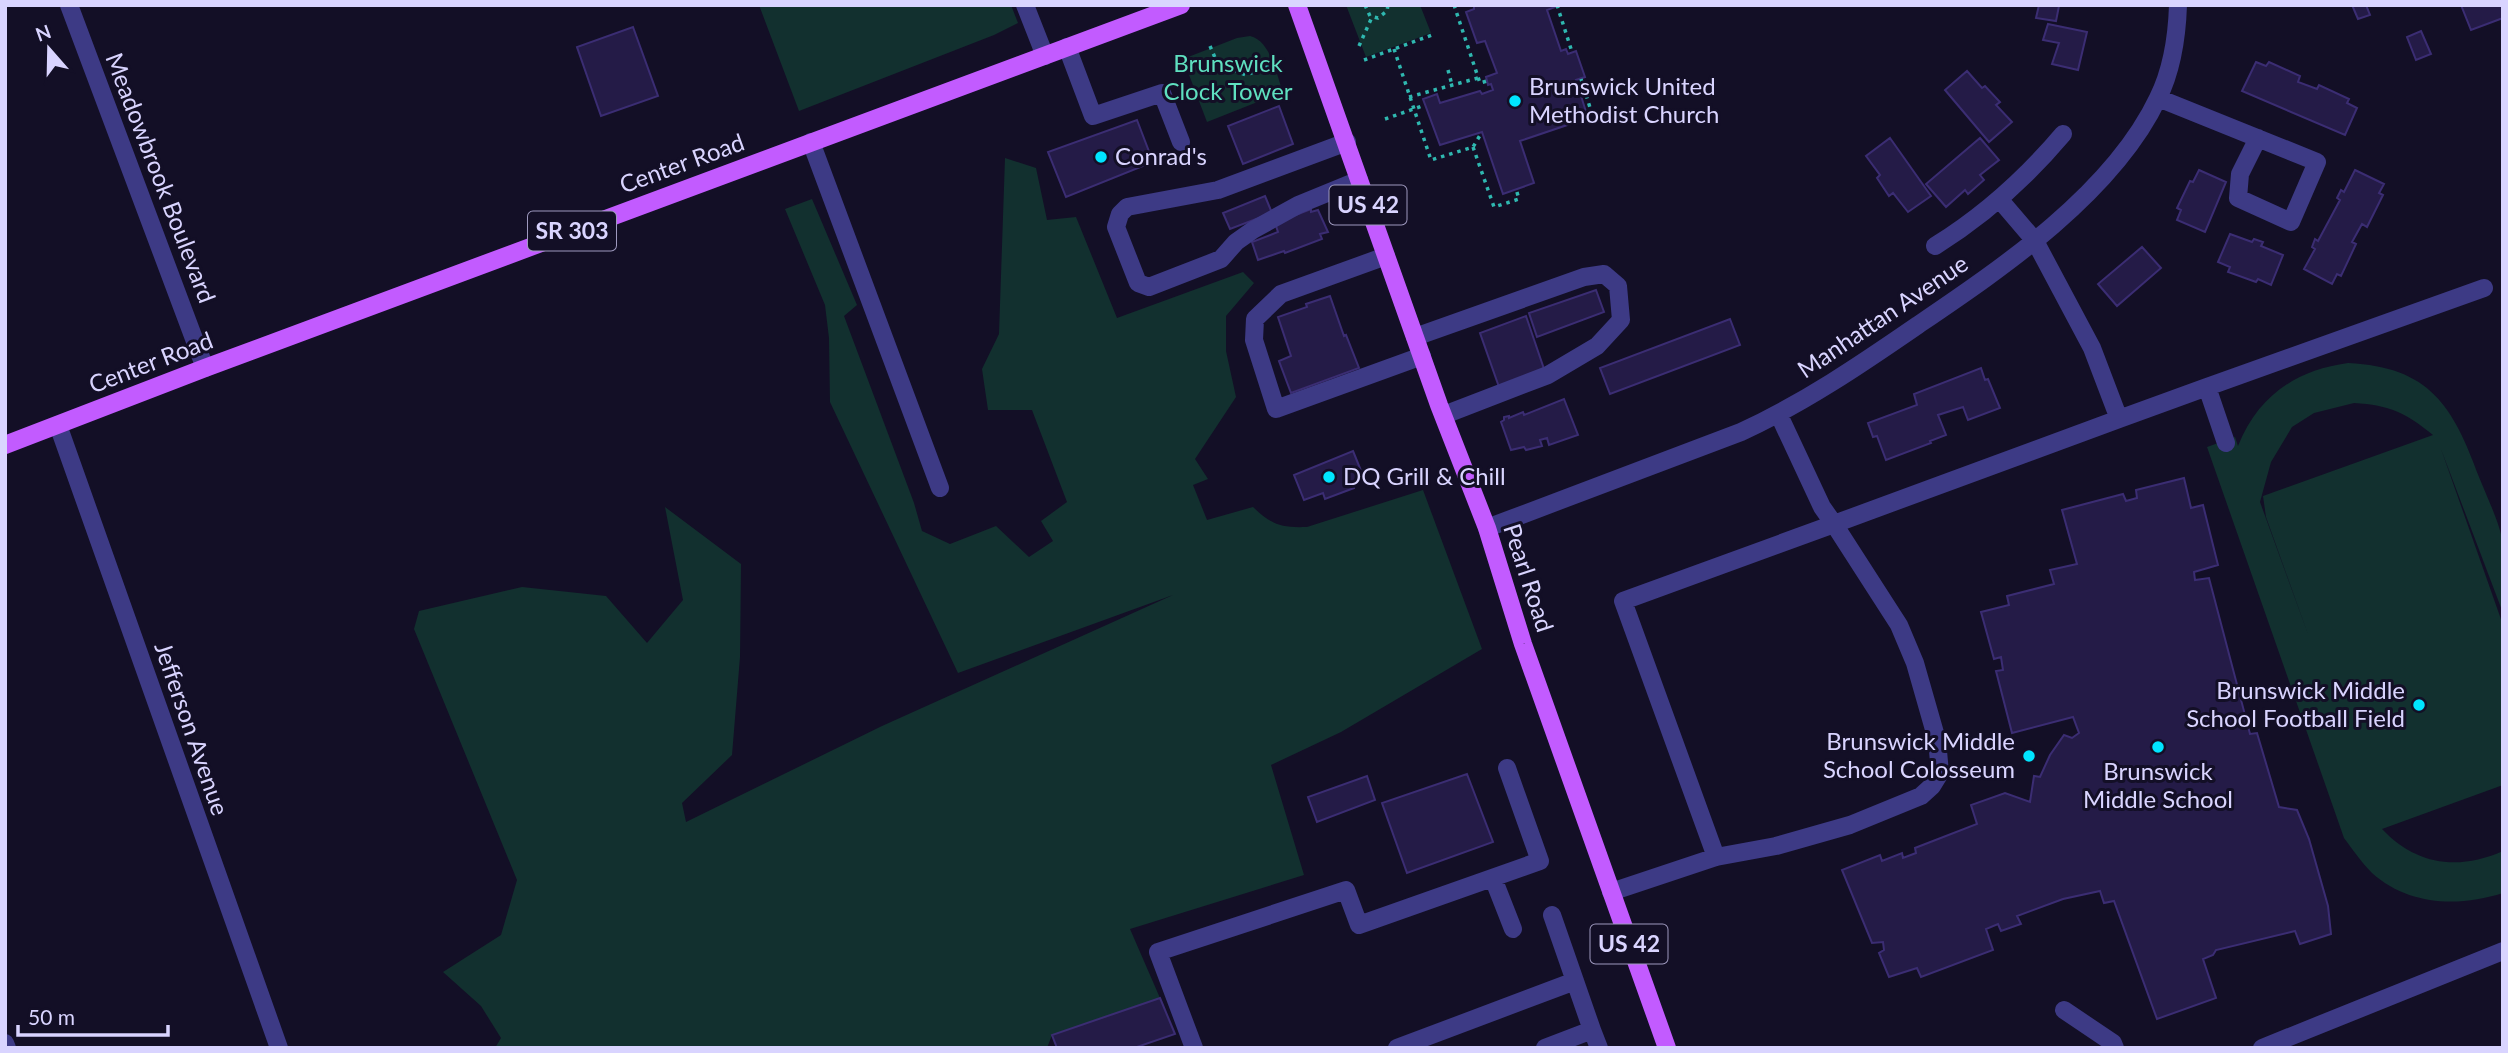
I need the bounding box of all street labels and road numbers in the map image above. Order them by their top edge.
street label: Meadowbrook Boulevard [100,48,223,307]
street label: Center Road [615,127,748,199]
road number: US 42 [1330,186,1406,224]
road number: SR 303 [528,212,616,250]
street label: Manhattan Avenue [1792,248,1973,383]
street label: Center Road [84,325,217,399]
street label: Pearl Road [1498,520,1561,635]
street label: Jefferson Avenue [149,638,236,819]
road number: US 42 [1590,925,1668,964]

